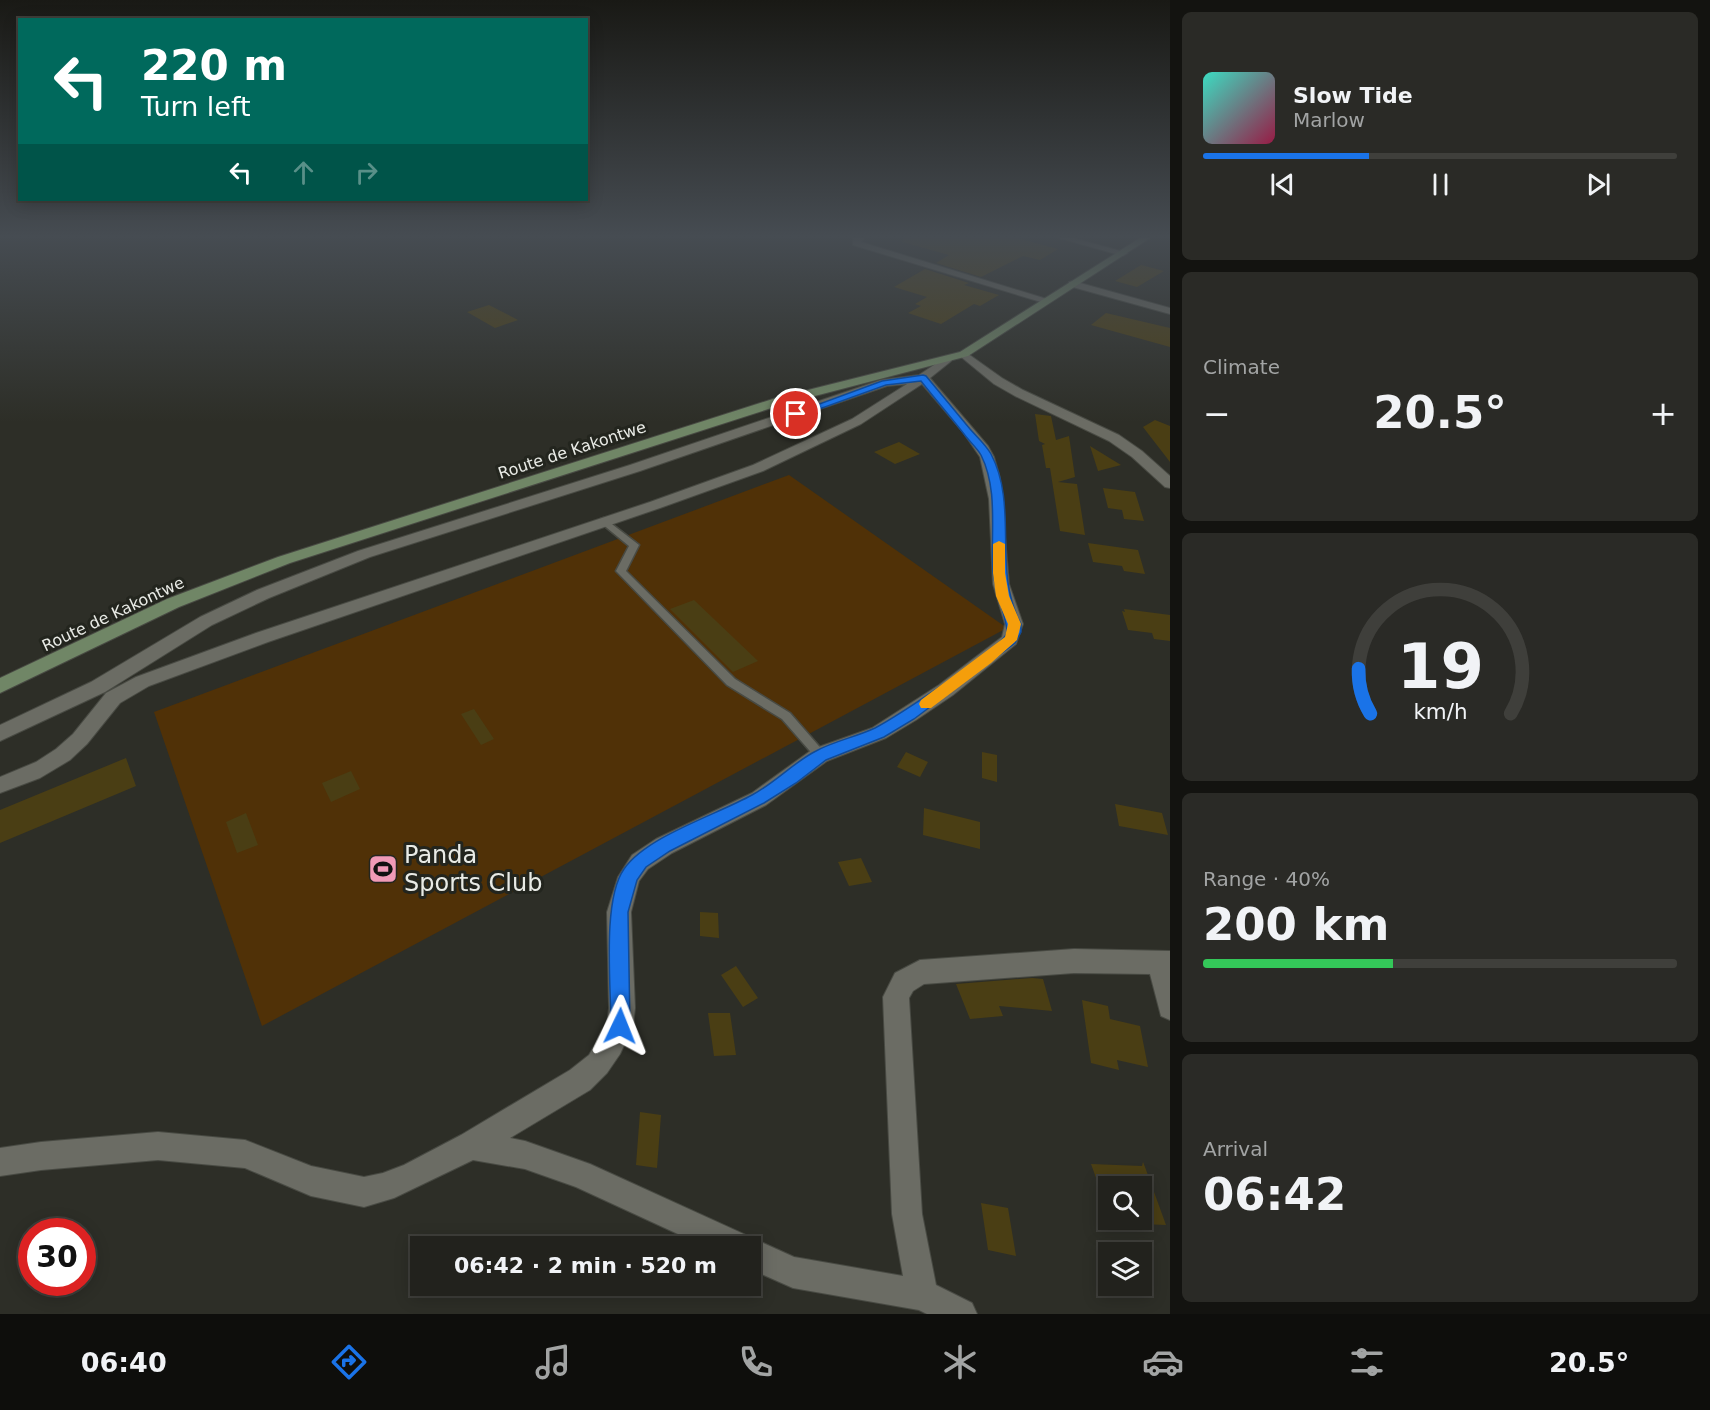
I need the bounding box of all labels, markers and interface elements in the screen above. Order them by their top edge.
text: 220 m [141,41,287,90]
icon: left [42,42,120,120]
text: Slow Tide [1293,83,1413,108]
text: Turn left [141,91,251,122]
text: Marlow [1293,108,1365,132]
icon: left [224,156,257,189]
icon: ahead [287,156,320,189]
icon: right [350,156,383,189]
icon: previous [1266,168,1299,201]
icon: pause [1424,168,1457,201]
icon: next [1582,168,1615,201]
text: Climate [1203,355,1280,379]
text: 20.5° [1373,386,1507,439]
pin [770,388,821,439]
text: − [1203,394,1231,433]
text: + [1649,394,1677,433]
icon: arrive [779,397,812,430]
street label: Route de Kakontwe [496,417,648,483]
street label: Route de Kakontwe [39,573,187,655]
text: 19 [1397,630,1483,703]
text: km/h [1413,699,1467,724]
place label: Panda Sports Club [404,841,542,897]
sports icon: Panda Sports Club [367,853,399,885]
text: Range · 40% [1203,867,1330,891]
text: 200 km [1203,898,1389,951]
position arrow [588,994,652,1058]
text: Arrival [1203,1137,1268,1161]
text: 06:42 [1203,1168,1346,1221]
map controls [1098,1176,1152,1296]
button: search [1098,1176,1152,1230]
speed limit sign: 30 [18,1218,96,1296]
button: layers [1098,1242,1152,1296]
text: 06:42 · 2 min · 520 m [454,1253,717,1278]
icon: directions [328,1341,370,1383]
icon: music [532,1341,574,1383]
icon: phone [735,1341,777,1383]
icon: climate [939,1341,981,1383]
icon: car [1142,1341,1184,1383]
icon: filters [1346,1341,1388,1383]
text: 06:40 [81,1347,167,1378]
text: 20.5° [1549,1347,1629,1378]

